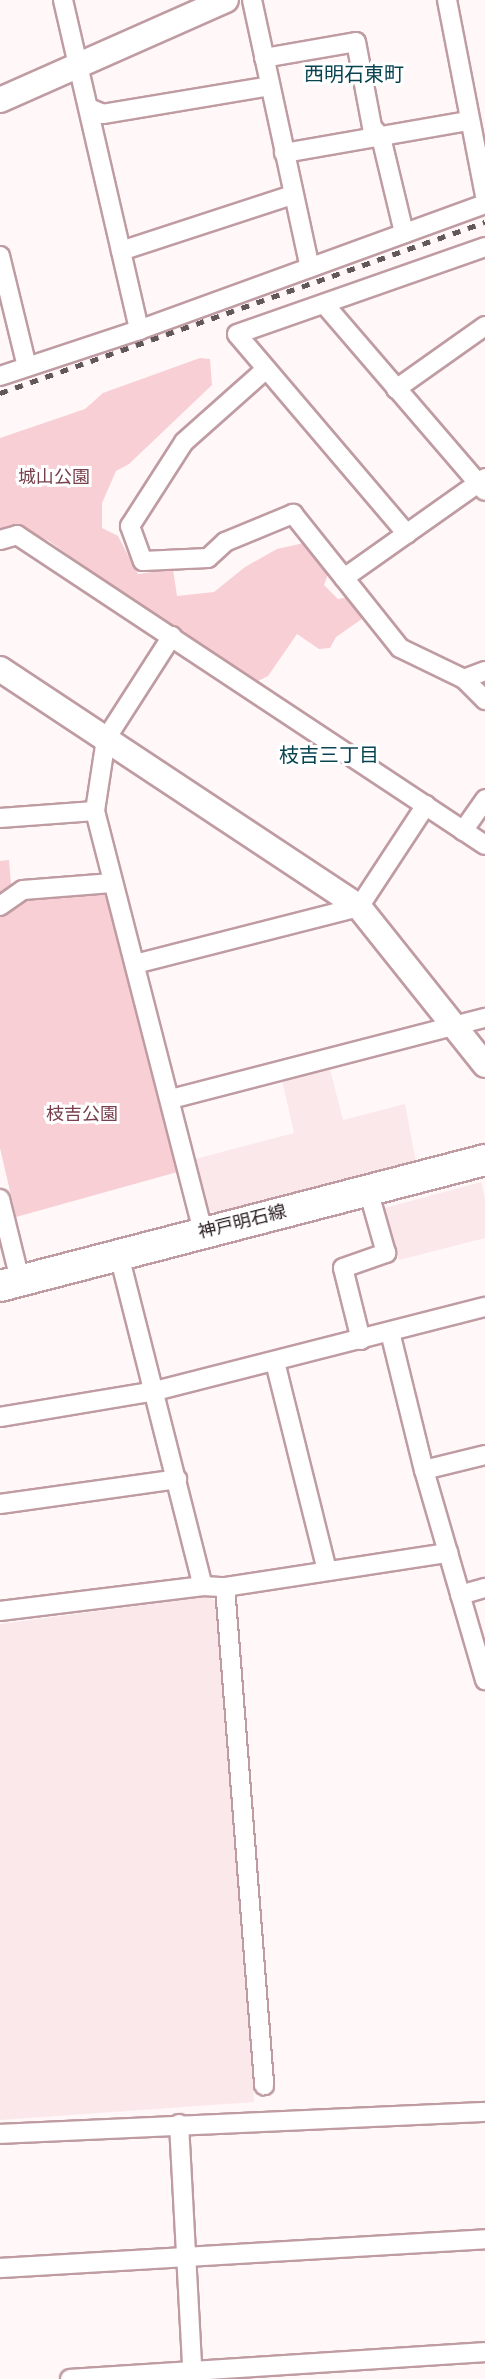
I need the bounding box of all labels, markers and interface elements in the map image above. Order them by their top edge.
district label: 西明石東町 [304,62,404,86]
park label: 城山公園 [18,466,90,488]
district label: 枝吉三丁目 [279,743,379,767]
park label: 枝吉公園 [46,1103,118,1125]
street label: 神戸明石線 [196,1201,288,1243]

